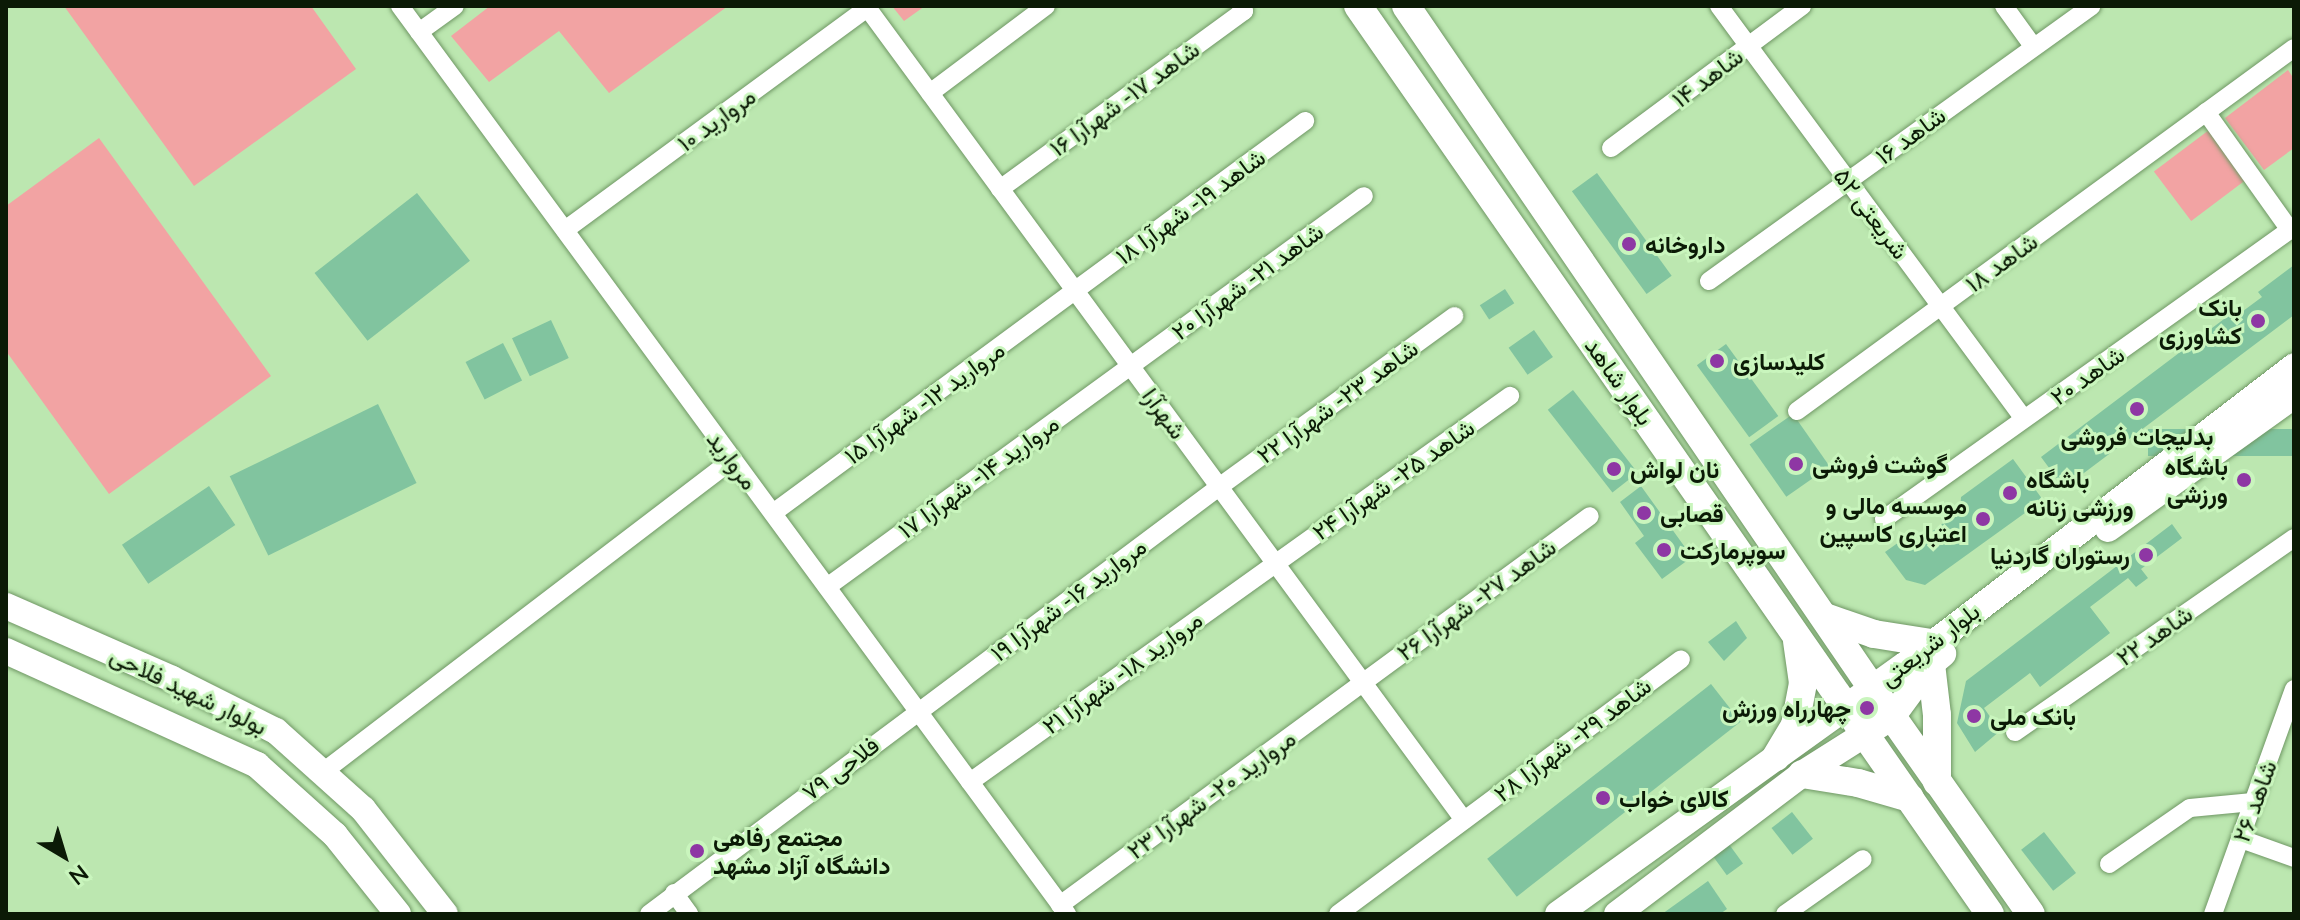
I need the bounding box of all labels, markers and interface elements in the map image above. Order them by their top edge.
street label: شاهد ۱۷- شهرآرا ۱۶ [1044,34,1204,162]
street label: شاهد ۱۴ [1666,41,1748,113]
street label: مروارید ۱۰ [671,81,761,157]
street label: شاهد ۱۶ [1869,100,1951,170]
street label: شاهد ۱۹- شهرآرا ۱۸ [1110,142,1270,270]
street label: شریعتی ۵۲ [1828,162,1916,264]
street label: شاهد ۲۱- شهرآرا ۲۰ [1166,216,1328,346]
street label: شاهد ۱۸ [1959,226,2043,298]
place label: داروخانه [1645,230,1725,258]
marker: داروخانه [1620,235,1638,253]
place label: بانک کشاورزی [2159,293,2242,349]
marker: بانک کشاورزی [2249,312,2267,330]
street label: بلوار شاهد [1580,332,1660,430]
street label: شاهد ۲۳- شهرآرا ۲۲ [1251,333,1423,469]
street label: مروارید ۱۲- شهرآرا ۱۵ [838,334,1010,470]
street label: شاهد ۲۰ [2045,339,2129,411]
place label: کلیدسازی [1733,347,1825,375]
marker: کلیدسازی [1708,352,1726,370]
street label: شهرآرا [1137,382,1193,444]
marker: بدلیجات فروشی [2128,400,2146,418]
street label: مروارید ۱۴- شهرآرا ۱۷ [892,408,1064,544]
street label: شاهد ۲۵- شهرآرا ۲۴ [1306,412,1480,546]
place label: بدلیجات فروشی [2060,422,2214,450]
street label: مروارید [702,425,764,495]
place label: گوشت فروشی [1812,450,1948,478]
place label: باشگاه ورزشی [2164,452,2228,508]
place label: نان لواش [1630,455,1719,483]
marker: گوشت فروشی [1787,455,1805,473]
marker: نان لواش [1605,460,1623,478]
place label: باشگاه ورزشی زنانه [2026,465,2134,521]
marker: باشگاه ورزشی [2235,471,2253,489]
marker: باشگاه ورزشی زنانه [2001,484,2019,502]
place label: موسسه مالی و اعتباری کاسپین [1819,491,1967,547]
place label: قصابی [1660,499,1724,527]
marker: قصابی [1635,504,1653,522]
marker: موسسه مالی و اعتباری کاسپین [1974,510,1992,528]
street label: مروارید ۱۶- شهرآرا ۱۹ [985,531,1151,667]
street label: شاهد ۲۷- شهرآرا ۲۶ [1391,532,1561,666]
place label: سوپرمارکت [1680,536,1786,564]
marker: سوپرمارکت [1655,541,1673,559]
place label: رستوران گاردنیا [1990,541,2130,569]
marker: رستوران گاردنیا [2137,546,2155,564]
street label: بلوار شریعتی [1873,596,1985,692]
street label: شاهد ۲۲ [2111,599,2197,671]
street label: مروارید ۱۸- شهرآرا ۲۱ [1036,604,1208,740]
street label: بولوار شهید فلاحی [106,640,272,740]
street label: شاهد ۲۹- شهرآرا ۲۸ [1488,671,1656,807]
place label: چهارراه ورزش [1722,694,1851,722]
marker: چهارراه ورزش [1858,699,1876,717]
place label: بانک ملی [1990,702,2076,730]
marker: بانک ملی [1965,707,1983,725]
street label: مروارید ۲۰- شهرآرا ۲۳ [1121,723,1301,865]
street label: فلاحی ۷۹ [796,730,884,806]
street label: شاهد ۲۶ [2226,756,2282,846]
place label: کالای خواب [1619,784,1729,812]
marker: کالای خواب [1594,789,1612,807]
north arrow [24,816,104,896]
place label: مجتمع رفاهی دانشگاه آزاد مشهد [713,823,890,879]
marker: مجتمع رفاهی دانشگاه آزاد مشهد [688,842,706,860]
text: N [64,859,94,891]

